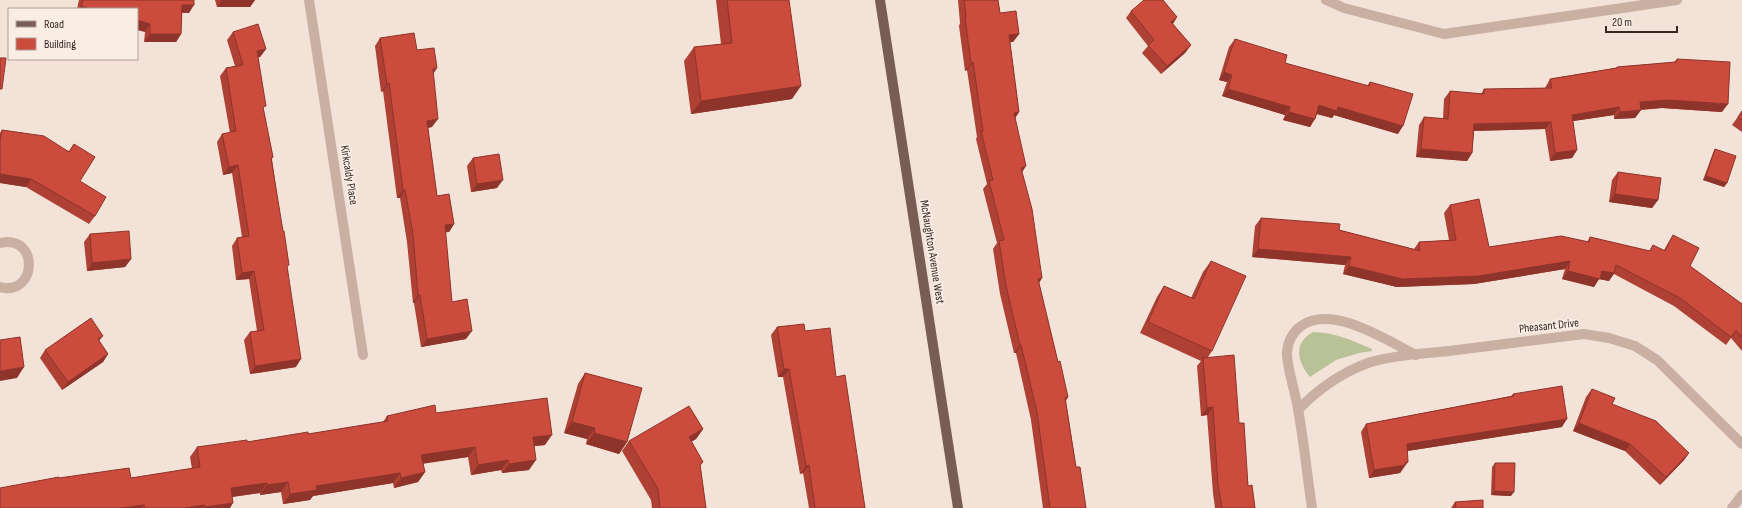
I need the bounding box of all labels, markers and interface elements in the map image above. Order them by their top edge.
legend [8,8,138,60]
scale bar [1606,8,1677,34]
text: 20 m [1612,15,1632,30]
text: Road [44,17,64,32]
text: Building [44,37,76,52]
street label: Kirkcaldy Place [337,144,361,206]
street label: McNaughton Avenue West [916,199,948,305]
street label: Pheasant Drive [1518,315,1580,337]

